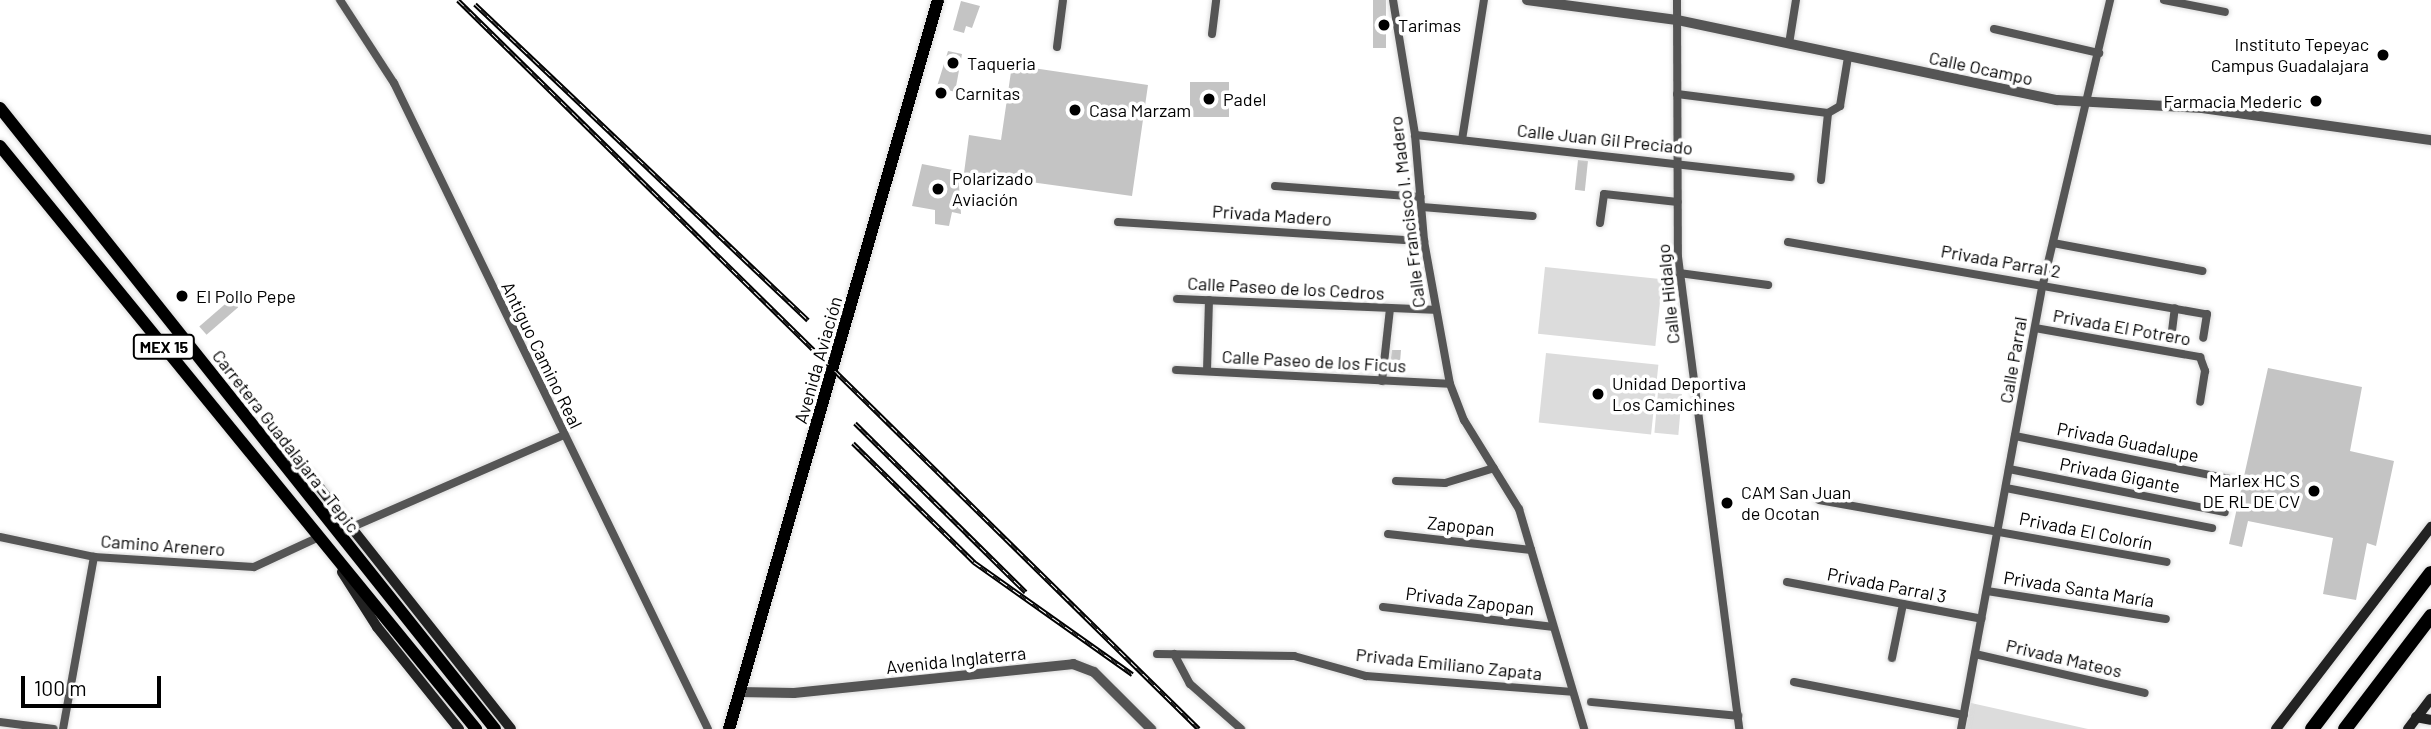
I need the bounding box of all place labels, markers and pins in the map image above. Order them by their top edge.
place label: Tarimas [1398,14,1461,36]
marker: Tarimas [1376,17,1392,33]
place label: Instituto Tepeyac Campus Guadalajara [2211,34,2369,76]
marker: Instituto Tepeyac Campus Guadalajara [2375,47,2391,63]
place label: Taqueria [967,52,1036,74]
marker: Taqueria [945,55,961,71]
place label: Carnitas [955,82,1020,104]
marker: Carnitas [933,85,949,101]
place label: Padel [1223,88,1266,110]
place label: Farmacia Mederic [2163,90,2302,112]
marker: Padel [1201,91,1217,107]
marker: Farmacia Mederic [2308,93,2324,109]
place label: Casa Marzam [1089,99,1191,121]
marker: Casa Marzam [1067,102,1083,118]
place label: Polarizado Aviación [952,168,1033,210]
marker: Polarizado Aviación [930,181,946,197]
place label: El Pollo Pepe [196,285,296,307]
marker: El Pollo Pepe [174,288,190,304]
place label: Unidad Deportiva Los Camichines [1612,373,1746,416]
marker: Unidad Deportiva Los Camichines [1590,386,1606,402]
place label: Marlex HC S DE RL DE CV [2203,470,2300,512]
place label: CAM San Juan de Ocotan [1741,482,1851,524]
marker: Marlex HC S DE RL DE CV [2306,483,2322,499]
marker: CAM San Juan de Ocotan [1719,495,1735,511]

